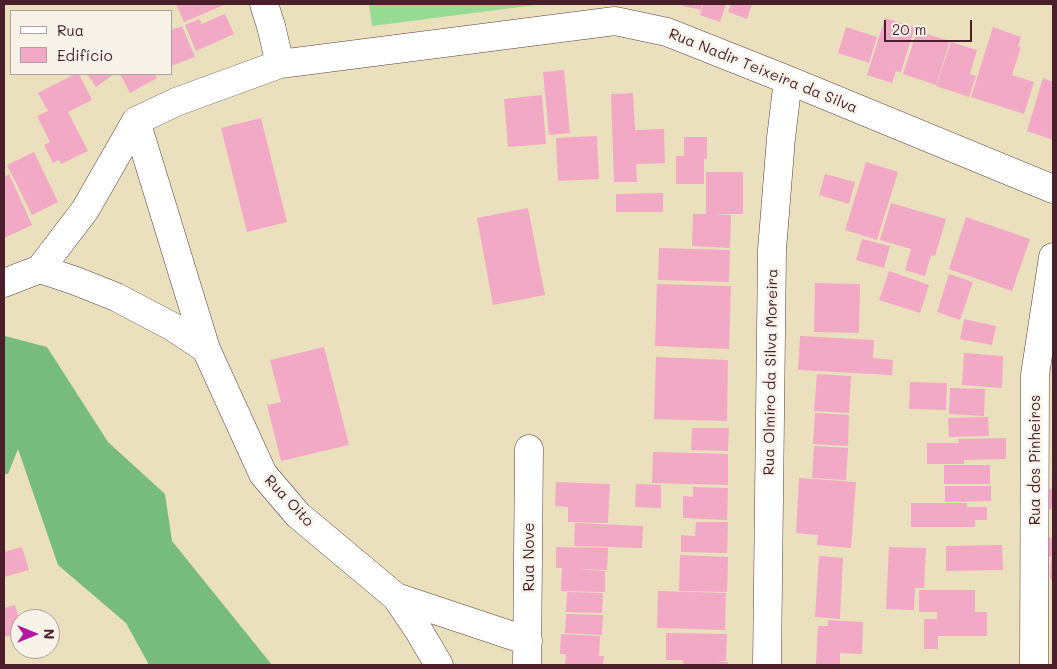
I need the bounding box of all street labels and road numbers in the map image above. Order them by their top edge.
street label: Rua Nadir Teixeira da Silva [666,25,860,117]
street label: Rua Olmiro da Silva Moreira [760,268,782,476]
street label: Rua dos Pinheiros [1026,395,1044,525]
street label: Rua Oito [261,471,317,531]
street label: Rua Nove [520,522,538,592]

